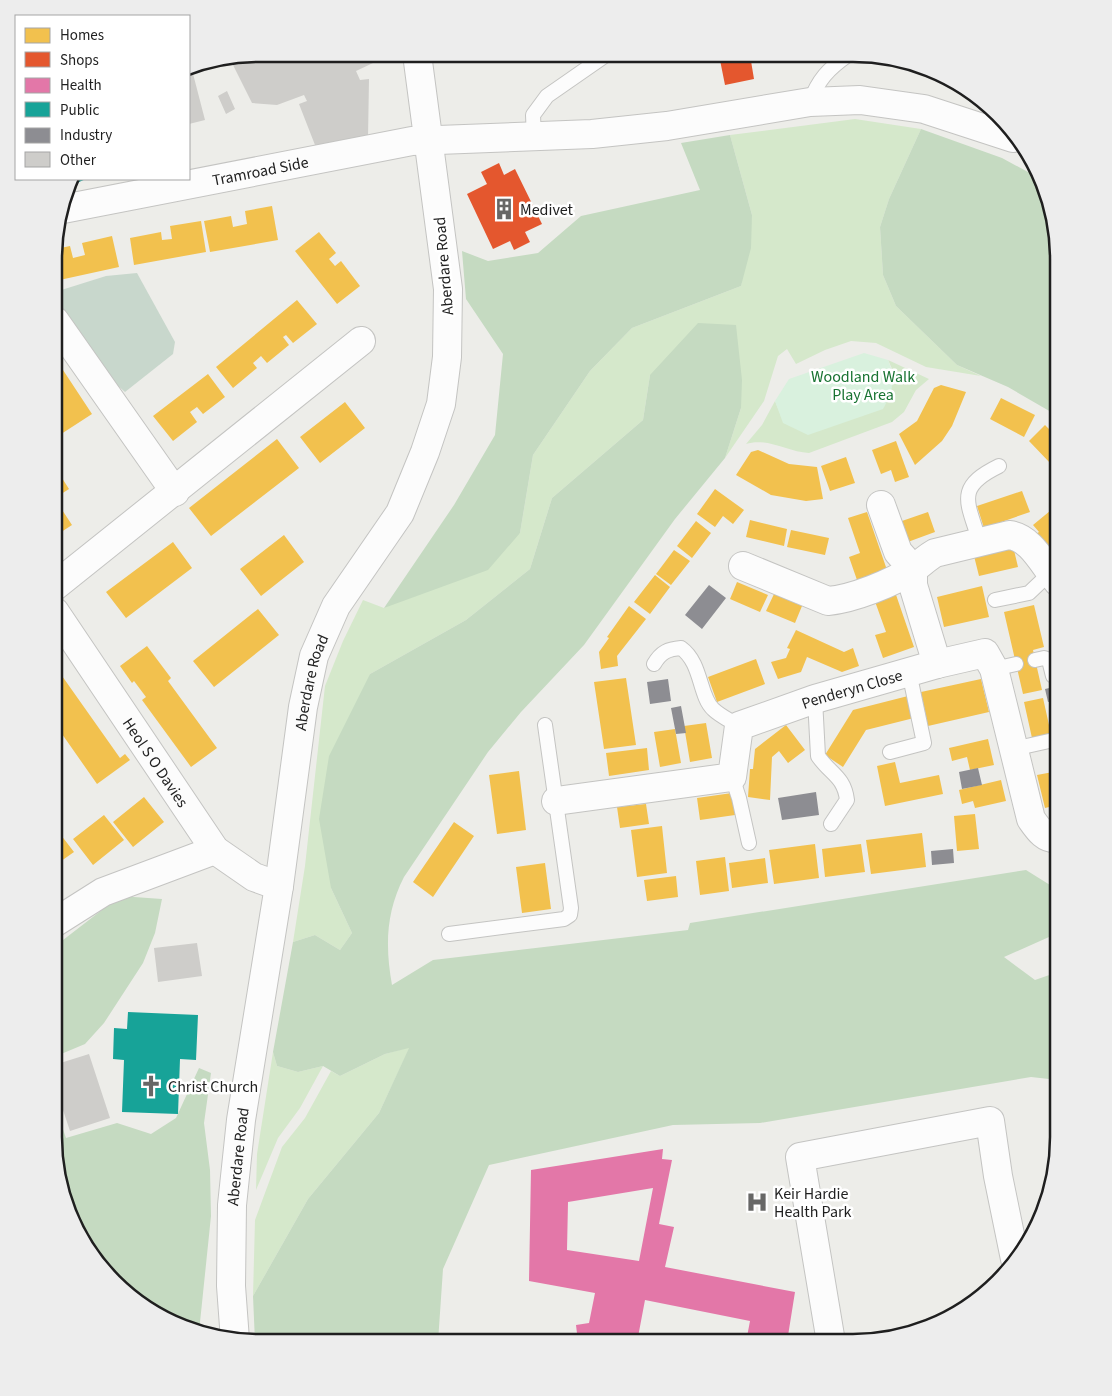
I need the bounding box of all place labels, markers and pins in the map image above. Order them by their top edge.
building icon: Medivet [491,196,517,222]
place label: Medivet [520,199,574,221]
church icon: Christ Church [138,1073,164,1099]
place label: Christ Church [168,1076,258,1098]
place label: Keir Hardie Health Park [774,1183,852,1223]
hospital icon: Keir Hardie Health Park [744,1189,770,1215]

